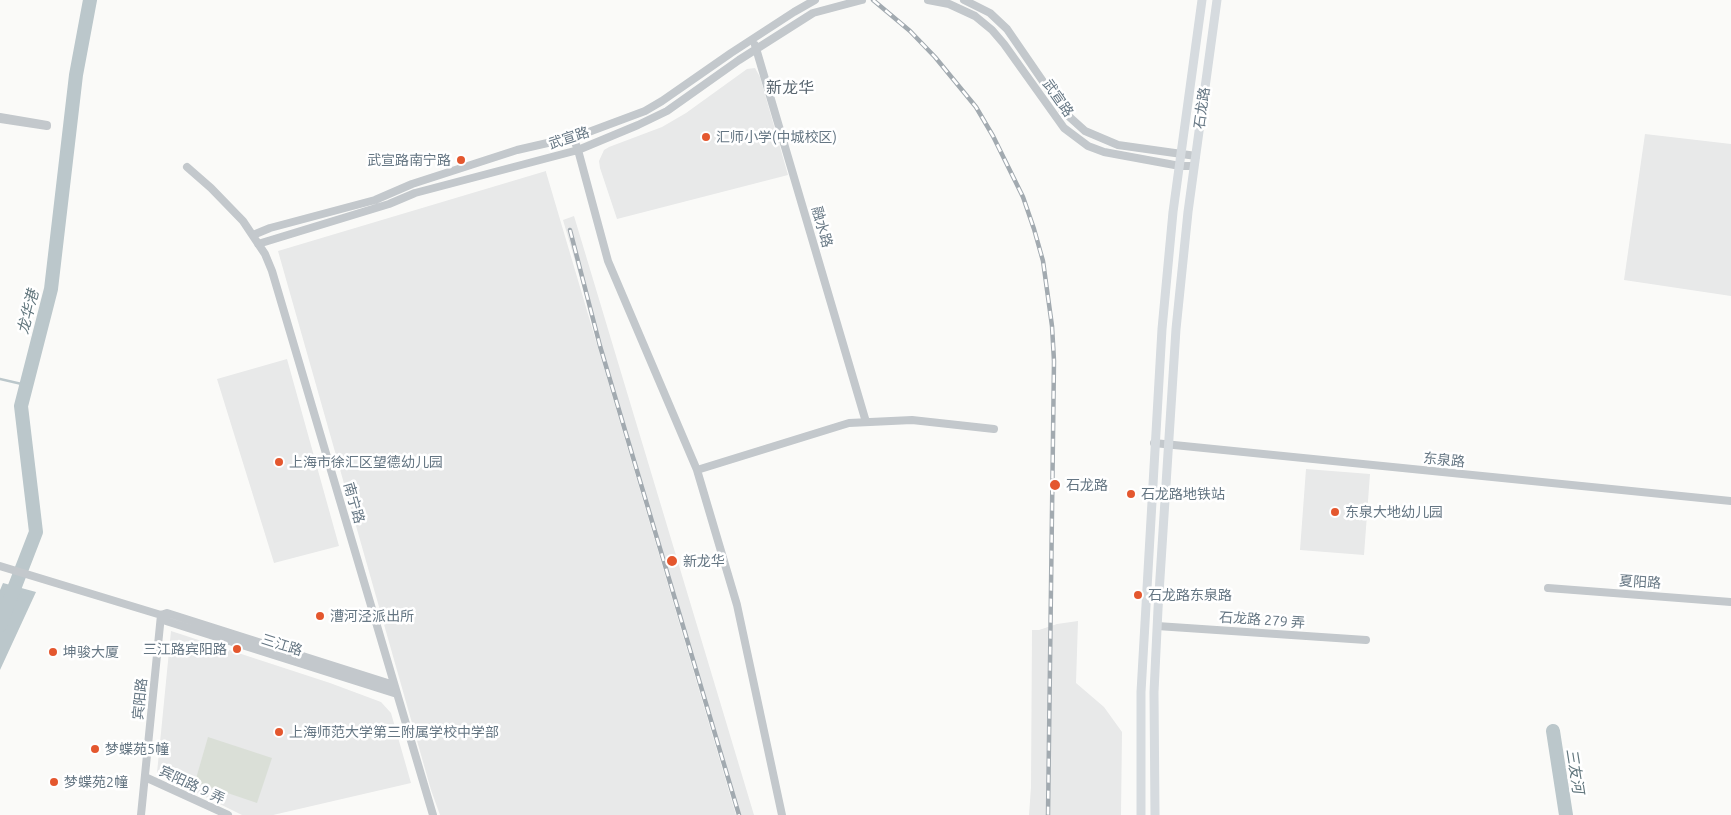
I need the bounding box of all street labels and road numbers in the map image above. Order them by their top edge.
street label: 武宣路 [1039,76,1077,120]
street label: 石龙路 [1191,86,1213,130]
street label: 武宣路 [546,124,592,152]
street label: 融水路 [808,204,836,250]
street label: 东泉路 [1422,449,1466,471]
street label: 南宁路 [340,480,368,526]
street label: 夏阳路 [1618,572,1662,592]
street label: 石龙路 279 弄 [1218,609,1306,631]
street label: 三江路 [259,631,305,659]
street label: 宾阳路 [129,677,151,721]
street label: 宾阳路 9 弄 [157,763,227,807]

